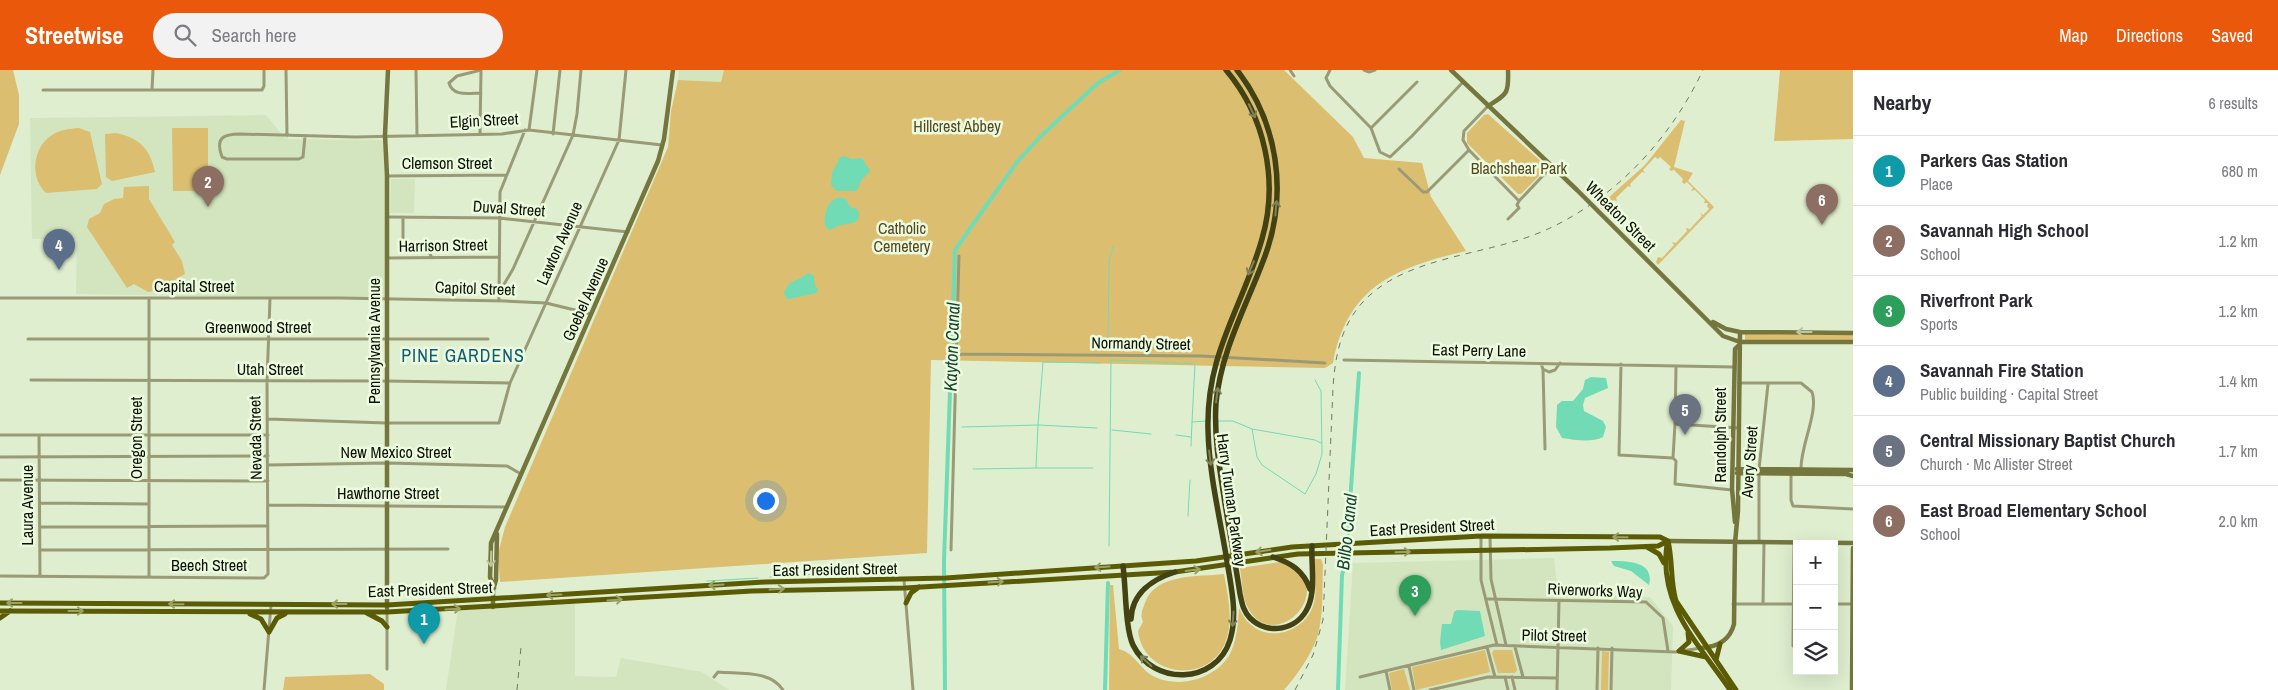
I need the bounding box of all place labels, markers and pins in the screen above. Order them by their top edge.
pin: 2 [192,166,224,207]
pin: 6 [1806,184,1838,225]
pin: 4 [43,229,75,270]
pin: 5 [1669,394,1701,435]
pin: 3 [1399,575,1431,616]
pin: 1 [408,603,440,644]

